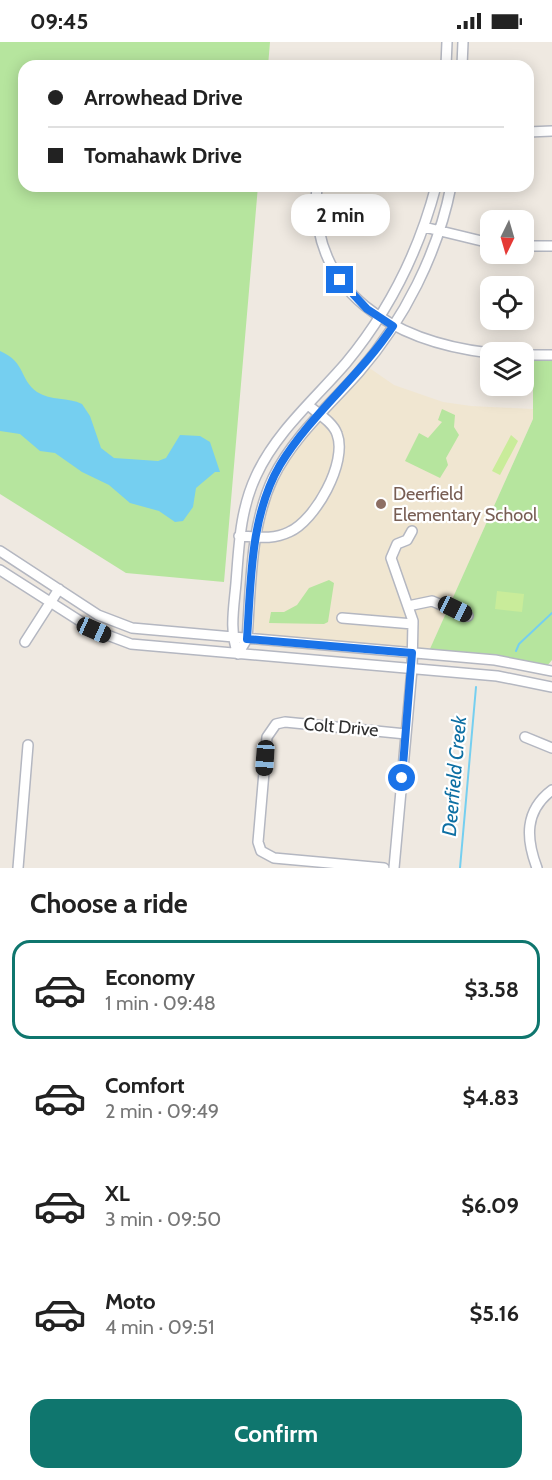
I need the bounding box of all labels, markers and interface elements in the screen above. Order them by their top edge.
text: 09:45 [30,8,88,35]
text: Arrowhead Drive [84,84,243,111]
text: Tomahawk Drive [84,142,242,169]
callout: 2 min [290,193,389,235]
text: 2 min [316,203,365,227]
north arrow [480,210,534,264]
map controls [480,210,534,396]
route end [326,266,353,293]
button: locate [480,276,534,330]
button: layers [480,342,534,396]
place label: Deerfield Elementary School [393,483,538,526]
marker: Deerfield Elementary School [374,497,388,511]
car [435,593,475,625]
car [74,614,114,646]
street label: Colt Drive [302,713,380,741]
water label: Deerfield Creek [437,713,471,837]
car [255,739,275,777]
route start [388,764,415,791]
text: Choose a ride [30,887,188,920]
icon: car [33,963,87,1017]
text: Economy [105,964,195,991]
text: $3.58 [464,976,519,1003]
text: 1 min · 09:48 [105,991,216,1015]
icon: car [33,1071,87,1125]
text: Comfort [105,1072,184,1099]
text: $4.83 [463,1084,519,1111]
text: 2 min · 09:49 [105,1099,219,1123]
icon: car [33,1179,87,1233]
text: XL [105,1180,130,1207]
text: $6.09 [461,1192,519,1219]
text: 3 min · 09:50 [105,1207,221,1231]
icon: car [33,1287,87,1341]
text: Moto [105,1288,156,1315]
text: $5.16 [469,1300,519,1327]
text: 4 min · 09:51 [105,1315,215,1339]
button: Confirm [30,1399,522,1468]

